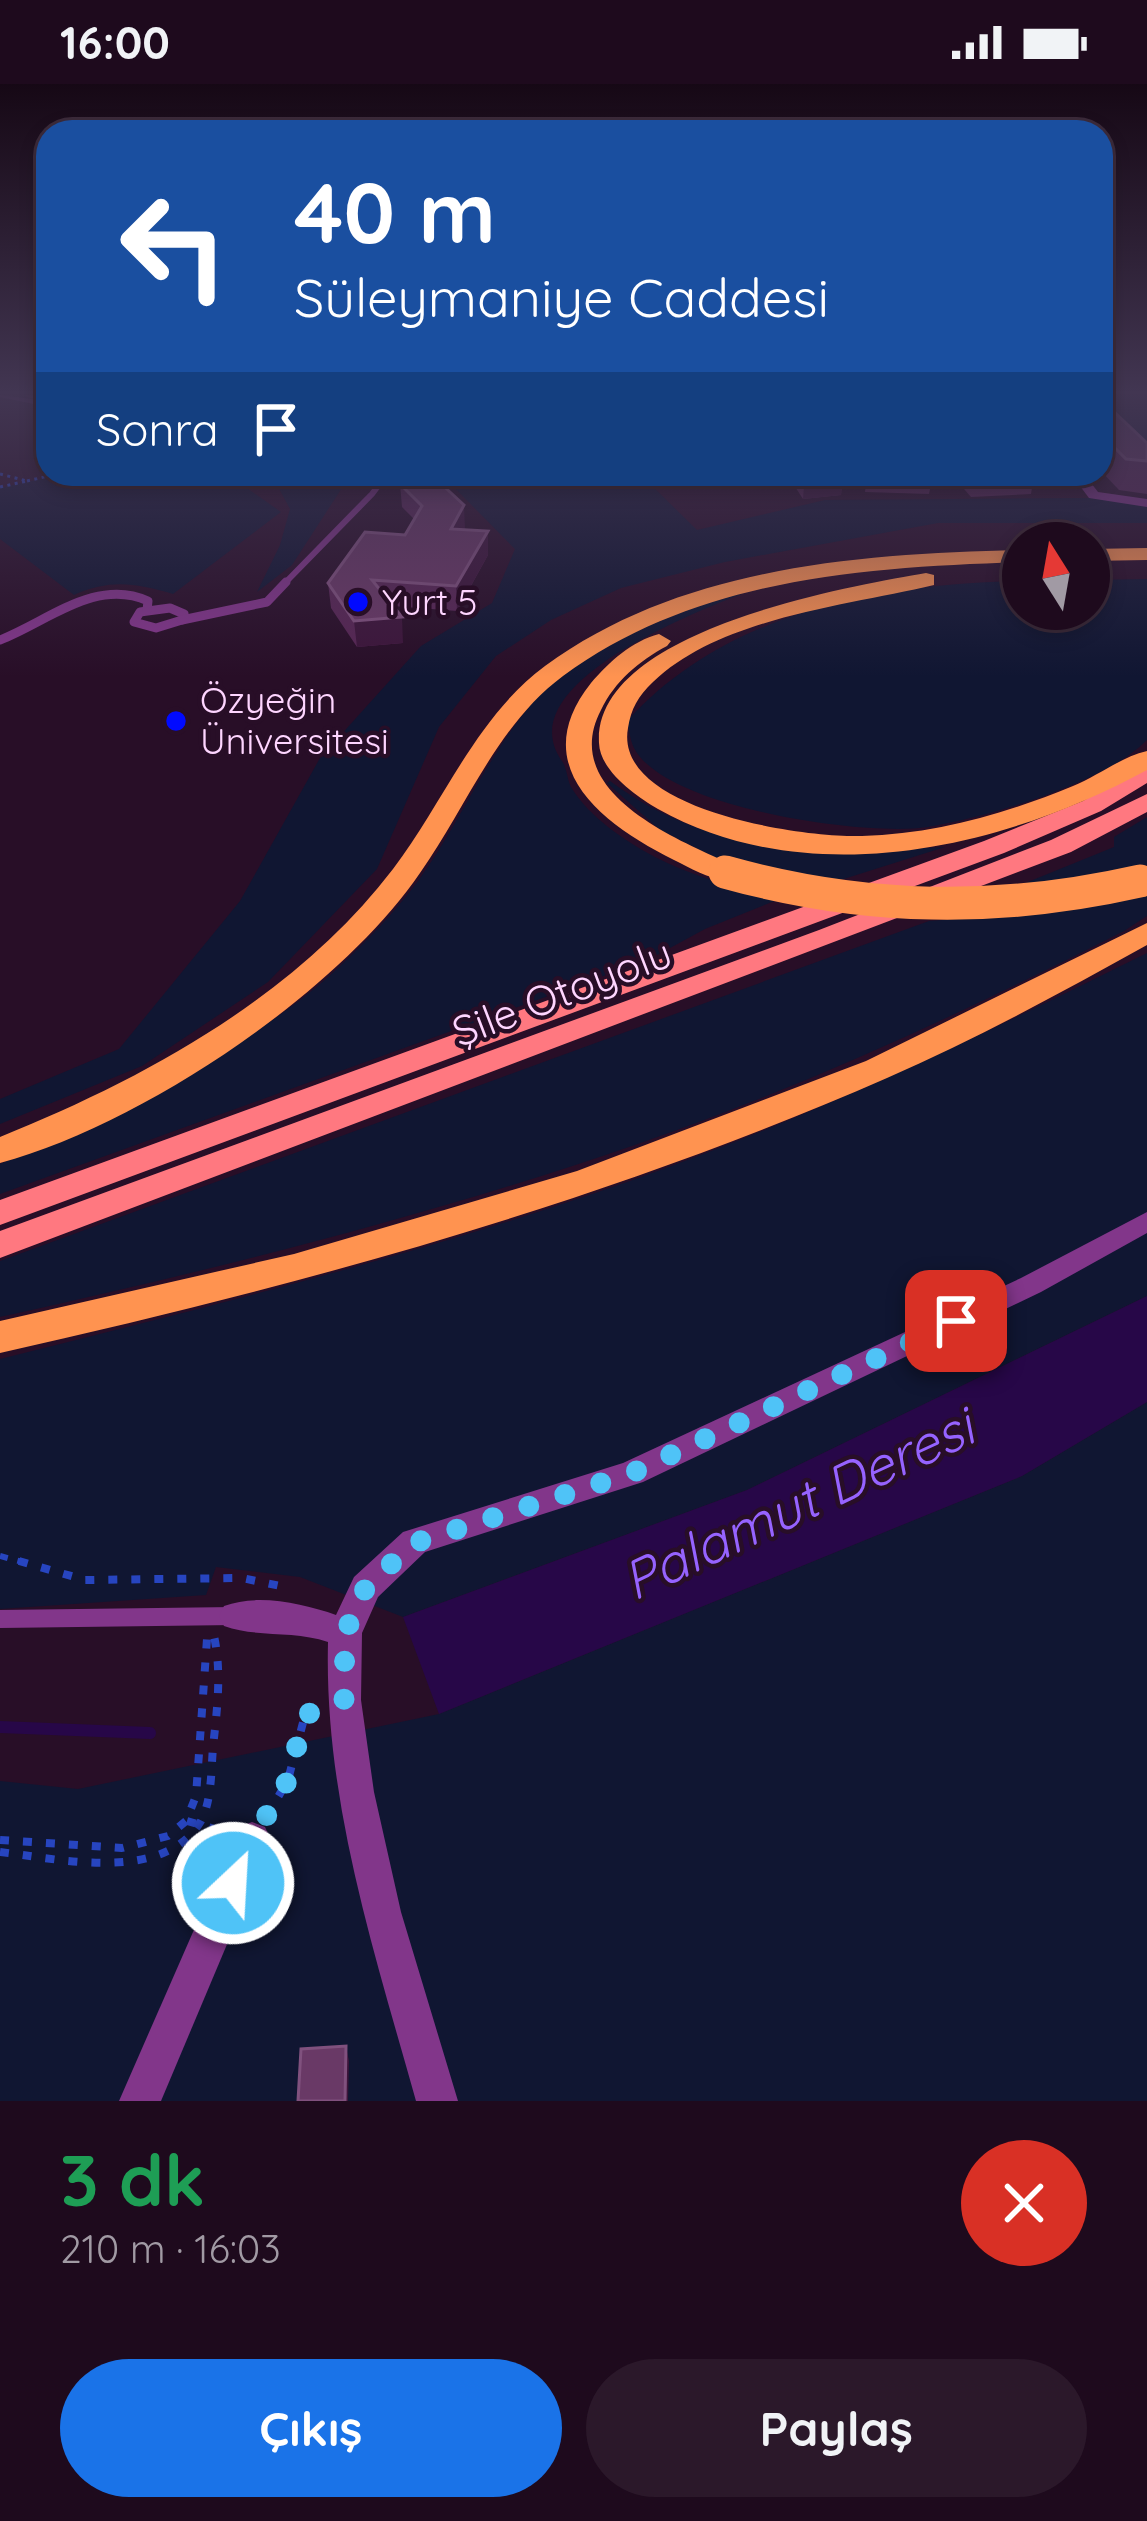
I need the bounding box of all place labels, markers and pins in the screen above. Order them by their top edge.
place label: Yurt 5 [382,579,477,624]
marker: Yurt 5 [345,589,371,615]
place label: Özyeğin Üniversitesi [200,677,389,763]
marker: Özyeğin Üniversitesi [163,708,189,734]
pin [905,1270,1007,1372]

